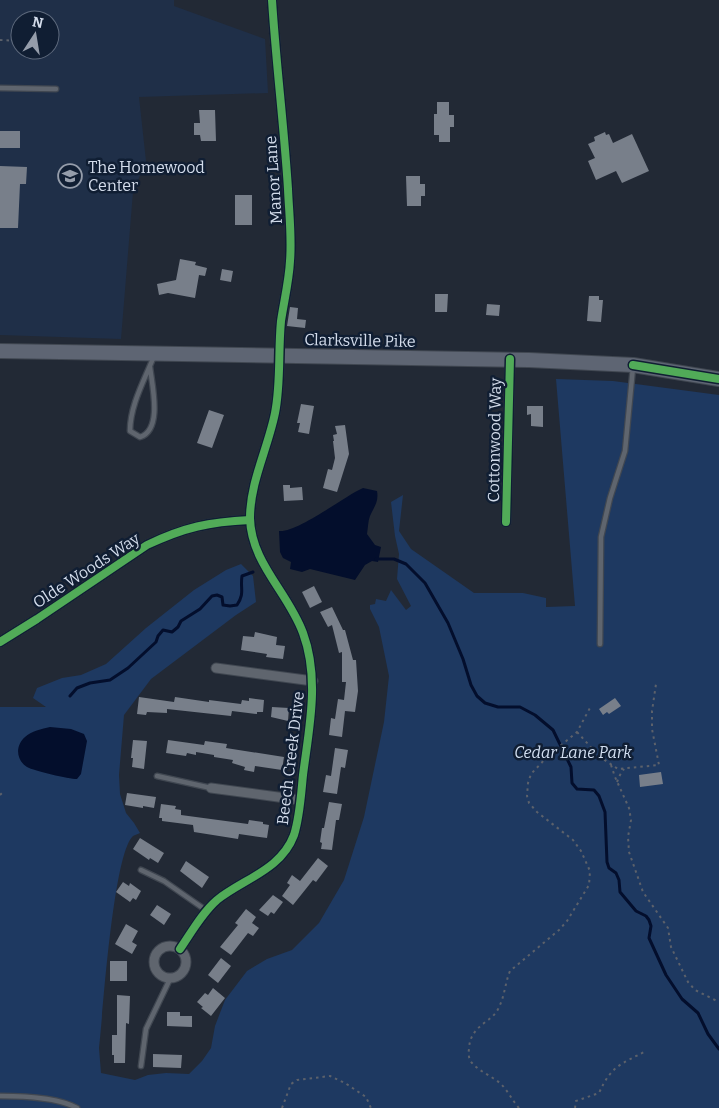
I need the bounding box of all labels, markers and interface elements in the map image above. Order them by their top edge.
north arrow [10,10,60,60]
text: N [31,13,45,32]
street label: Manor Lane [261,135,286,225]
place label: The Homewood Center [88,158,205,195]
school or university icon: The Homewood Center [57,163,83,189]
street label: Clarksville Pike [304,330,416,351]
street label: Cottonwood Way [484,377,505,503]
street label: Olde Woods Way [29,529,144,612]
street label: Beech Creek Drive [273,690,308,826]
park label: Cedar Lane Park [514,743,632,762]

